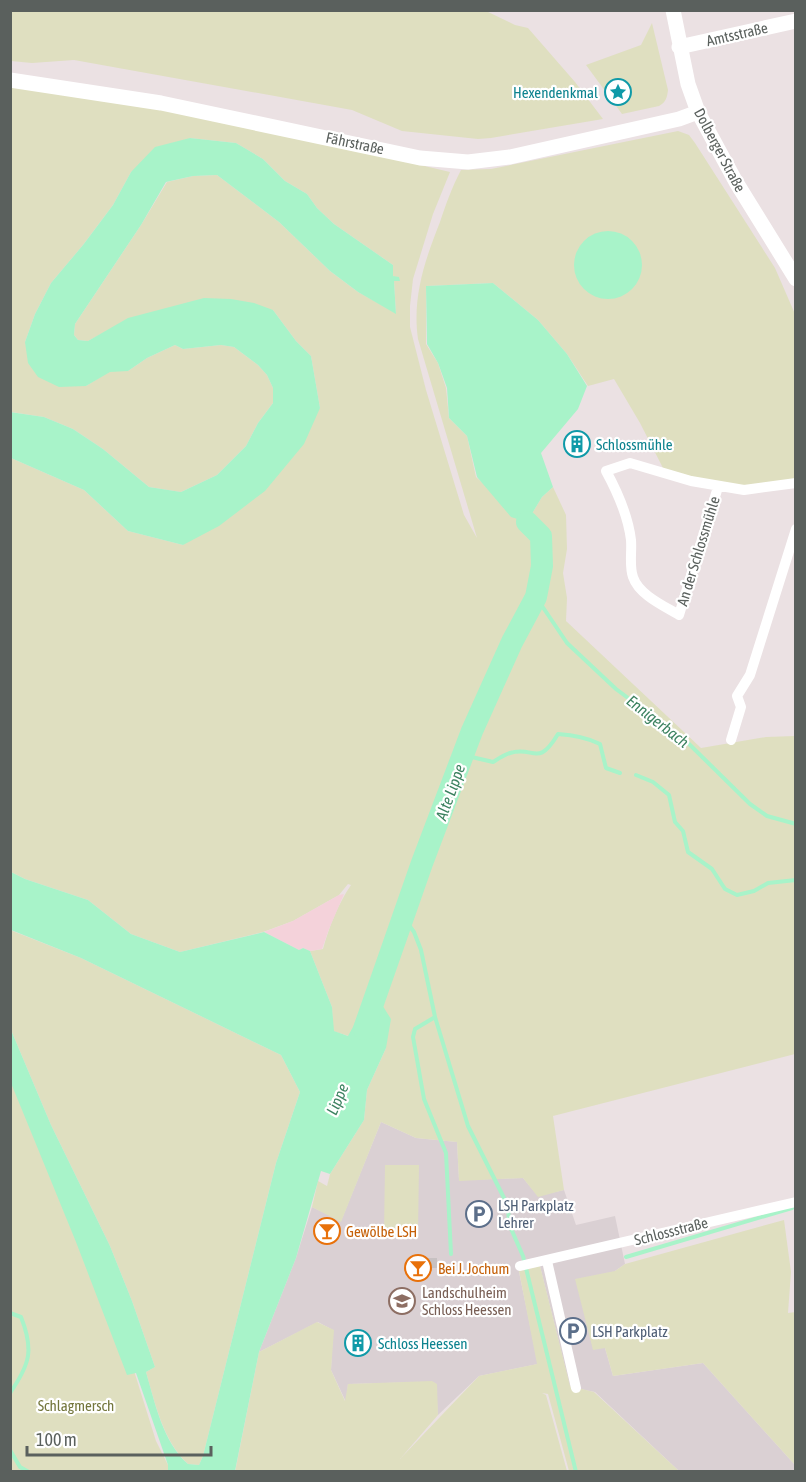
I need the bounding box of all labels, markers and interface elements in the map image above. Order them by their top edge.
street label: Amtsstraße [705,19,769,49]
place icon: Hexendenkmal [603,77,633,107]
place label: Hexendenkmal [513,84,598,101]
street label: Dolberger Straße [691,105,749,195]
street label: Fährstraße [324,129,386,157]
building icon: Schlossmühle [562,429,592,459]
place label: Schlossmühle [596,436,673,453]
street label: An der Schlossmühle [673,494,723,608]
water label: Ennigerbach [623,691,693,752]
water label: Alte Lippe [431,762,469,824]
water label: Lippe [322,1081,353,1118]
place label: LSH Parkplatz Lehrer [498,1197,574,1231]
parking icon: LSH Parkplatz Lehrer [464,1199,494,1229]
street label: Schlossstraße [632,1214,710,1248]
bar icon: Gewölbe LSH [312,1216,342,1246]
place label: Gewölbe LSH [346,1223,417,1240]
bar icon: Bei J. Jochum [403,1253,433,1283]
place label: Bei J. Jochum [438,1260,509,1277]
place label: Landschulheim Schloss Heessen [422,1284,512,1318]
school or university icon: Landschulheim Schloss Heessen [387,1286,417,1316]
parking icon: LSH Parkplatz [558,1316,588,1346]
place label: LSH Parkplatz [592,1323,668,1340]
building icon: Schloss Heessen [343,1328,373,1358]
place label: Schloss Heessen [378,1335,468,1352]
park label: Schlagmersch [38,1397,114,1414]
scale bar [27,1419,212,1457]
text: 100 m [36,1429,77,1450]

